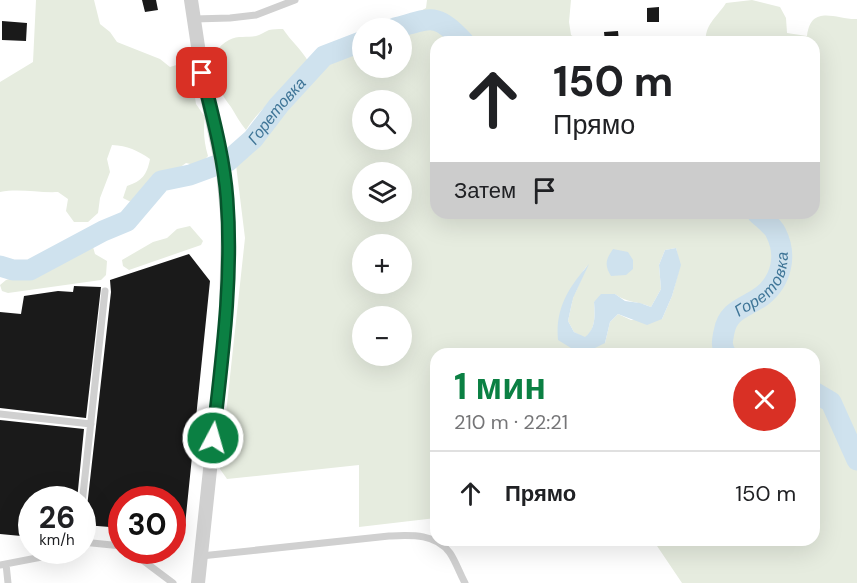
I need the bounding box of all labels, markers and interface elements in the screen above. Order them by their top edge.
map controls [352,18,412,366]
button: sound [352,18,412,78]
pin [176,47,227,98]
text: 150 m [553,54,673,109]
icon: arrive [185,56,218,89]
icon: ahead [454,60,532,138]
water label: Горетовка [242,72,310,148]
button: search [352,90,412,150]
text: Прямо [553,107,635,142]
button: layers [352,162,412,222]
icon: arrive [528,174,561,207]
text: Затем [454,176,516,205]
button: + [352,234,412,294]
water label: Горетовка [730,252,792,321]
button: − [352,306,412,366]
text: 1 мин [454,363,546,410]
button: close [733,368,796,431]
position arrow [181,406,245,470]
text: 210 m · 22:21 [454,409,568,435]
icon: ahead [454,477,487,510]
text: Прямо [505,479,576,508]
text: 150 m [735,479,796,508]
speed limit sign: 30 [108,486,186,564]
text: 26 [39,498,75,537]
text: km/h [39,530,75,550]

